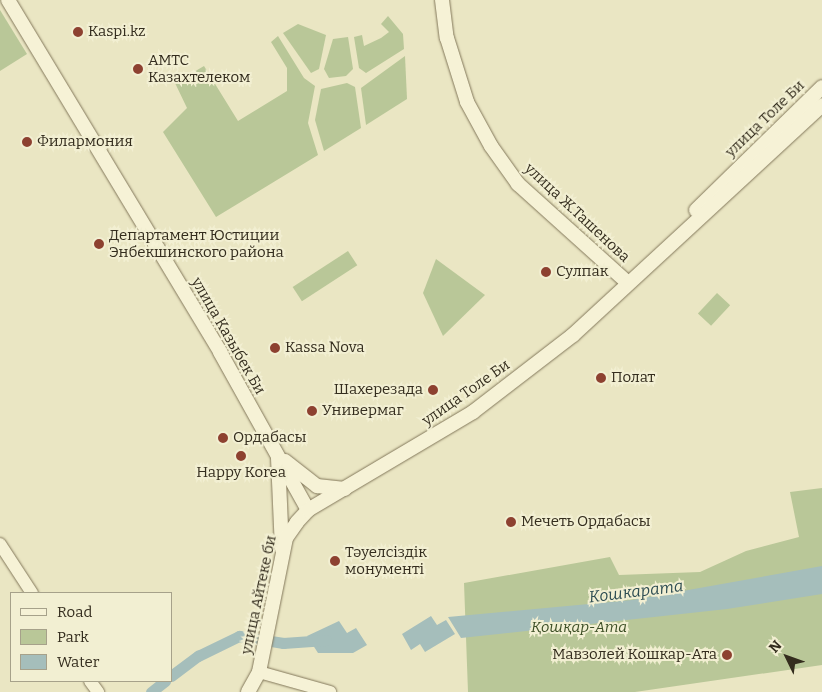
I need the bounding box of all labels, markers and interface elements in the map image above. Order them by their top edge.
place label: Kaspi.kz [88,23,145,41]
marker: Kaspi.kz [72,26,84,38]
place label: АМТС Казахтелеком [148,51,250,86]
marker: АМТС Казахтелеком [132,63,144,75]
street label: улица Толе Би [722,77,808,161]
place label: Филармония [37,133,133,151]
marker: Филармония [21,136,33,148]
street label: улица Ж.Ташенова [521,160,633,266]
place label: Департамент Юстиции Энбекшинского района [109,226,284,261]
marker: Департамент Юстиции Энбекшинского района [93,238,105,250]
place label: Сулпак [556,263,608,281]
marker: Сулпак [540,266,552,278]
street label: улица Казыбек Би [187,274,269,398]
place label: Kassa Nova [285,339,365,357]
marker: Kassa Nova [269,342,281,354]
street label: улица Толе Би [419,356,513,430]
place label: Полат [611,369,655,387]
marker: Полат [595,372,607,384]
place label: Шахерезада [334,381,423,399]
marker: Шахерезада [427,384,439,396]
place label: Универмаг [322,402,404,420]
marker: Универмаг [306,405,318,417]
place label: Ордабасы [233,429,306,447]
marker: Ордабасы [217,432,229,444]
marker: Happy Korea [235,450,247,462]
place label: Happy Korea [196,464,286,482]
place label: Мечеть Ордабасы [521,513,651,531]
marker: Мечеть Ордабасы [505,516,517,528]
street label: улица Айтеке би [238,534,280,656]
place label: Тәуелсіздік монументі [345,543,427,578]
marker: Тәуелсіздік монументі [329,555,341,567]
water label: Кошкарата [588,577,684,607]
legend [10,592,172,682]
text: Road [57,603,92,621]
park label: Қошқар-Ата [531,619,627,637]
text: Park [57,628,89,646]
north arrow [762,632,812,682]
text: N [766,637,785,656]
place label: Мавзолей Кошкар-Ата [552,646,717,664]
marker: Мавзолей Кошкар-Ата [721,649,733,661]
text: Water [57,653,99,671]

